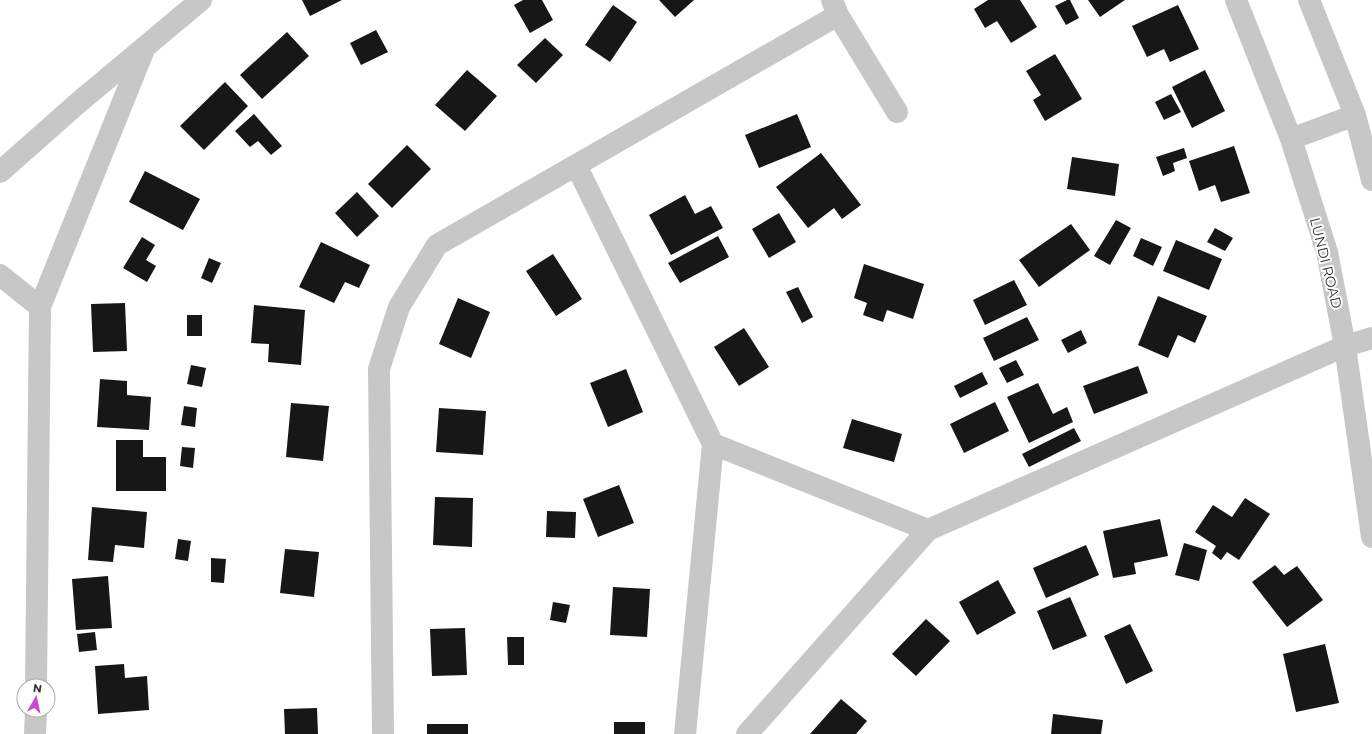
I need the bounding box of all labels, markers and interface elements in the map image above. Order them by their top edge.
street label: LUNDI ROAD [1306,216,1346,310]
north arrow [16,678,56,718]
text: N [32,681,43,696]

